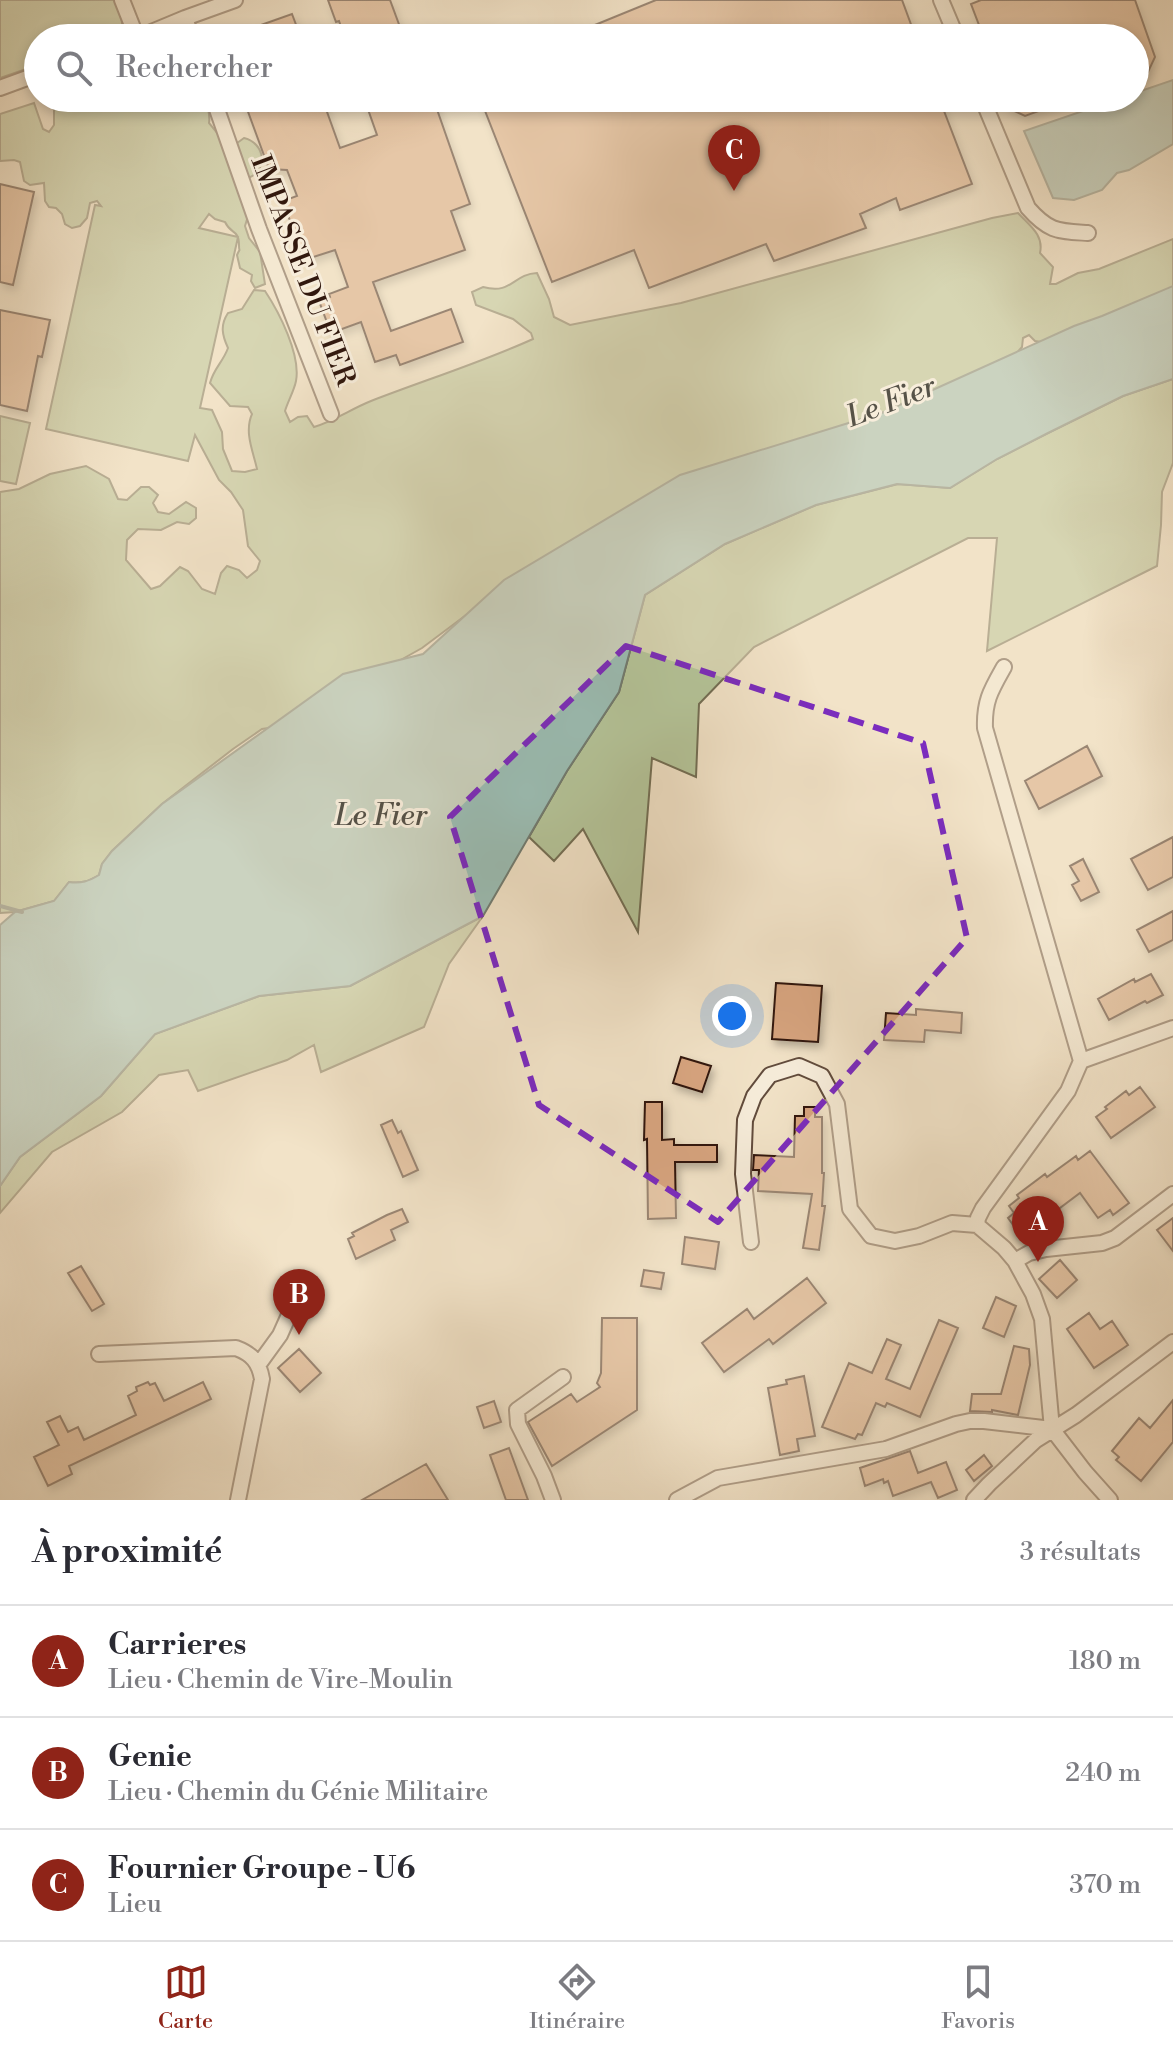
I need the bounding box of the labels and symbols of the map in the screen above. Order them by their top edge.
pin: C [708,125,760,191]
street label: IMPASSE DU FIER [243,150,363,391]
water label: Le Fier [840,367,943,437]
water label: Le Fier [334,797,429,835]
your location [712,996,752,1036]
pin: A [1012,1196,1064,1262]
pin: B [273,1269,325,1335]

